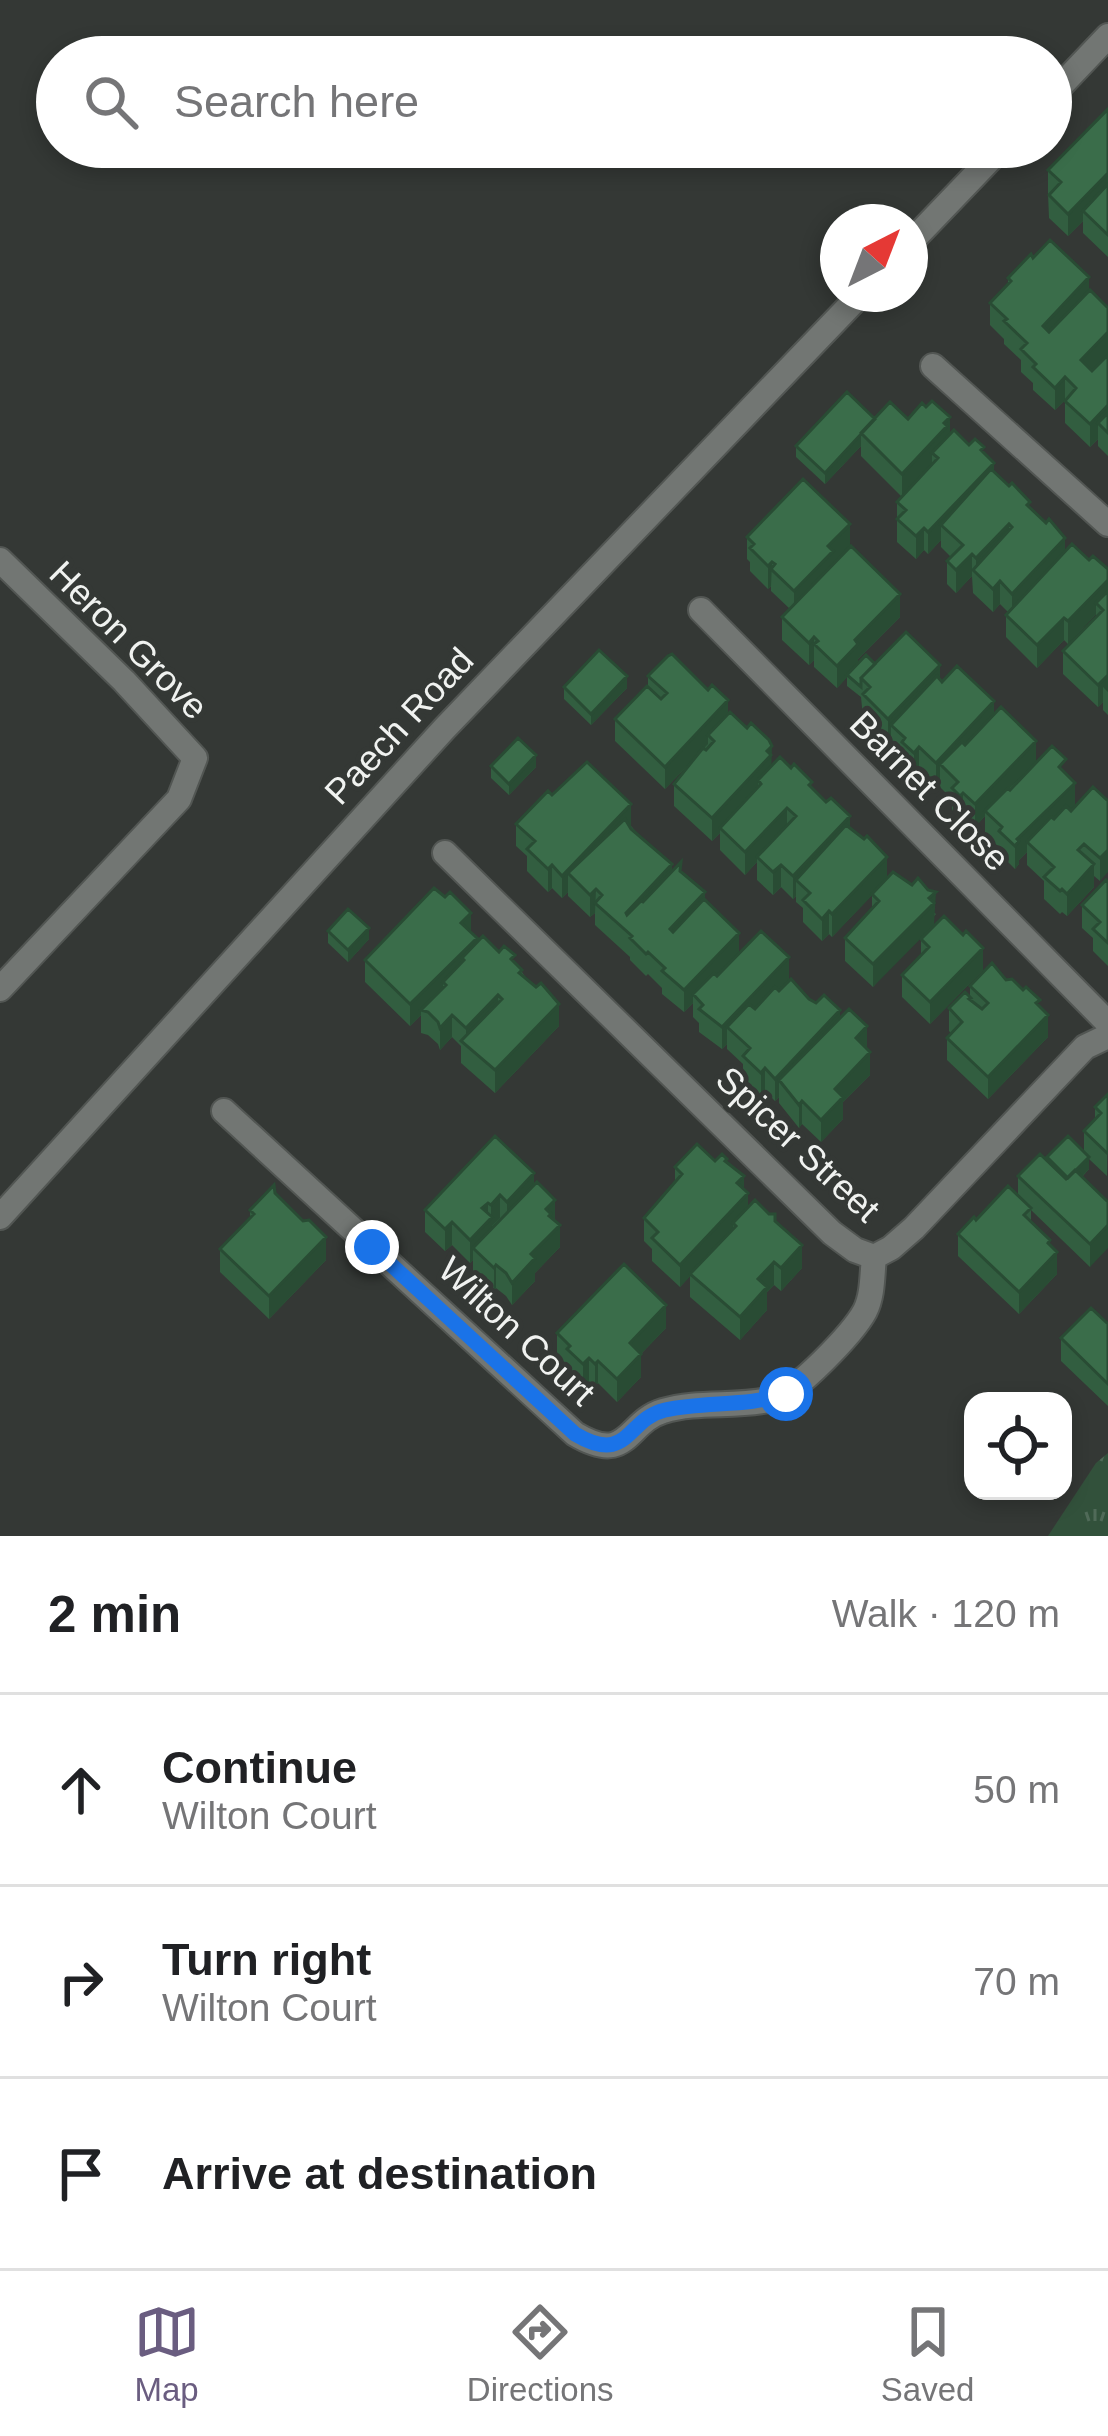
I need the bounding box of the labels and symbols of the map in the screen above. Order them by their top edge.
north arrow [820,204,928,312]
street label: Heron Grove [42,553,216,727]
street label: Paech Road [316,640,482,812]
street label: Barnet Close [842,703,1018,879]
street label: Spicer Street [708,1058,888,1230]
route end [345,1220,399,1274]
street label: Wilton Court [431,1248,603,1414]
route start [759,1367,813,1421]

